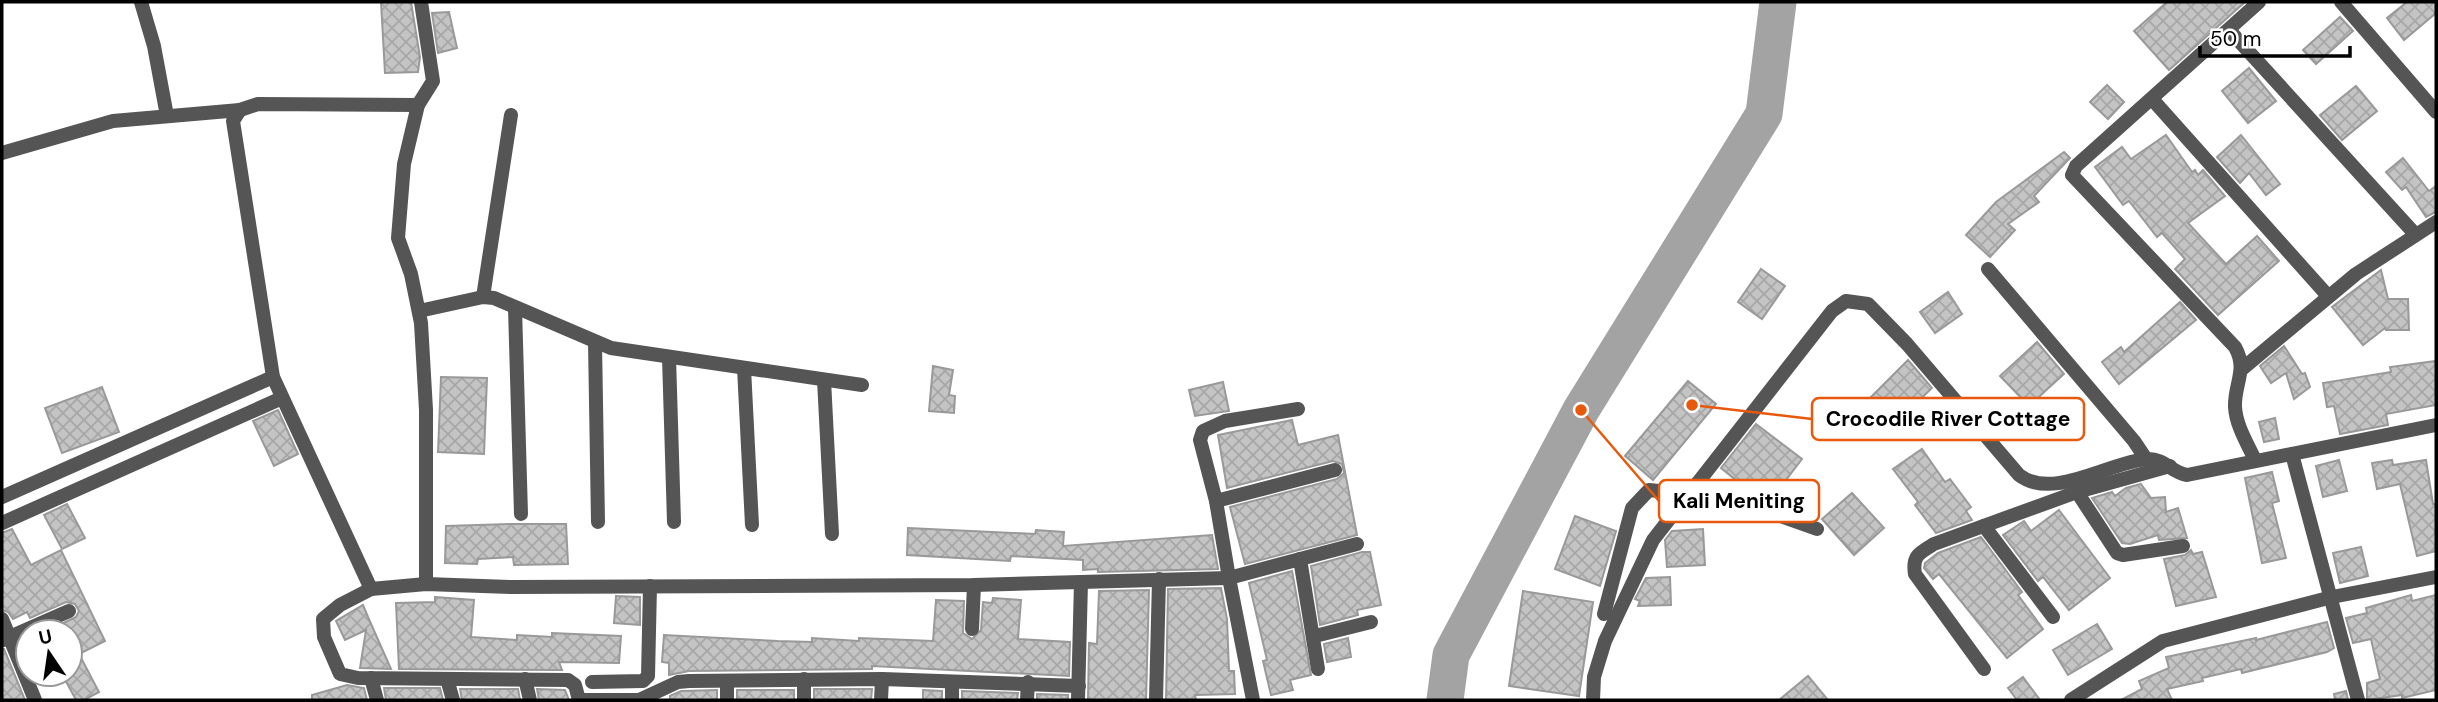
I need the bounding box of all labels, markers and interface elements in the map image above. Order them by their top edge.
scale bar [2200,14,2350,58]
text: 50 m [2210,25,2261,53]
callout: Crocodile River Cottage [1812,398,2084,440]
text: Crocodile River Cottage [1826,405,2070,433]
callout: Kali Meniting [1659,480,1819,522]
text: Kali Meniting [1673,487,1805,515]
north arrow [14,618,84,688]
text: U [36,623,54,651]

